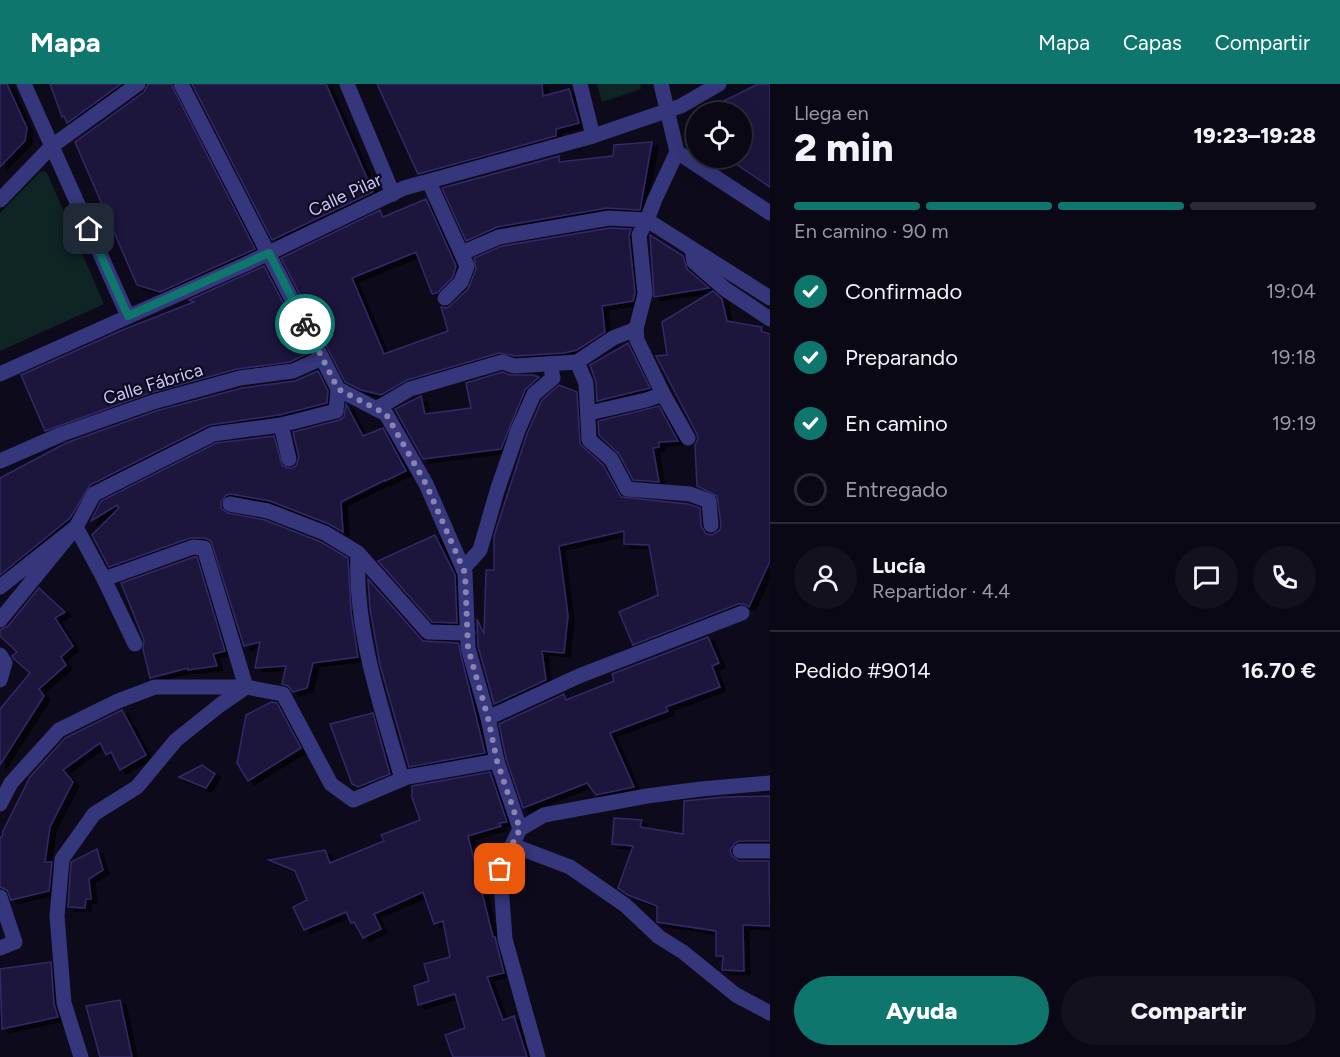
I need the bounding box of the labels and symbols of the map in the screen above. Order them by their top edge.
street label: Calle Pilar [305,169,385,221]
pin [63,203,114,254]
courier [275,294,335,354]
street label: Calle Fábrica [101,358,205,410]
pin [474,843,525,894]

